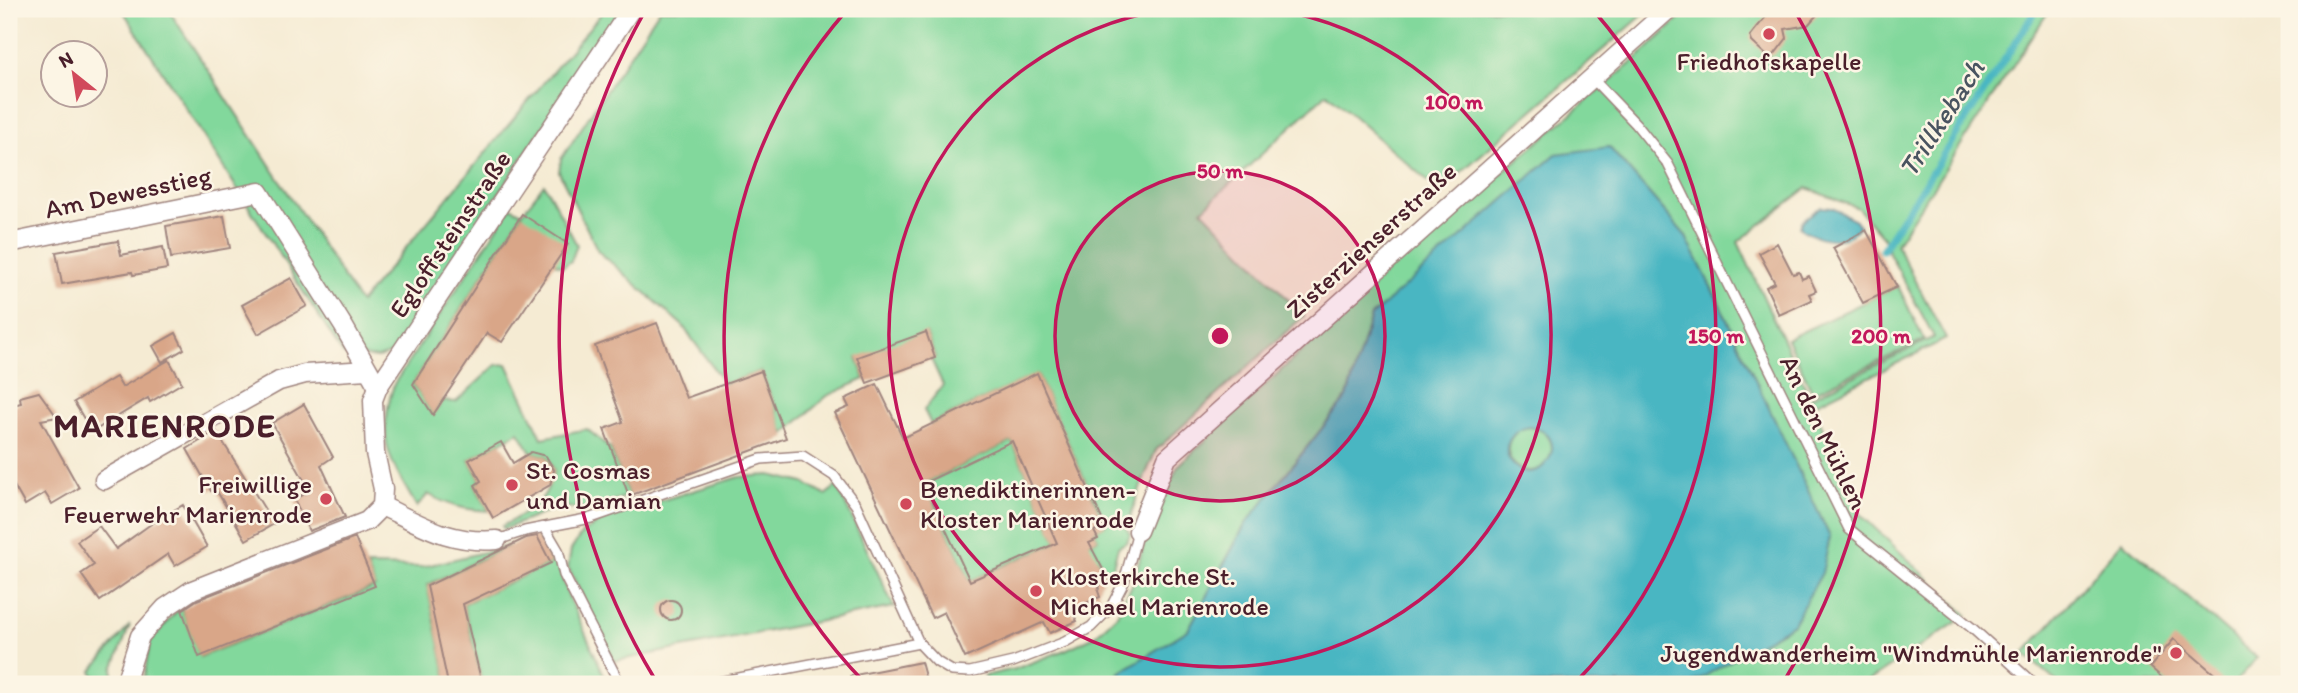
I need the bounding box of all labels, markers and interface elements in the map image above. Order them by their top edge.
marker: Friedhofskapelle [1761,26,1777,42]
north arrow [38,38,108,108]
place label: Friedhofskapelle [1676,45,1862,77]
text: N [54,47,77,73]
water label: Trillkebach [1891,52,1992,183]
text: 100 m [1425,89,1483,114]
street label: Egloffsteinstraße [382,144,518,324]
street label: Zisterzienserstraße [1279,155,1463,325]
text: 50 m [1197,158,1244,183]
street label: Am Dewesstieg [42,159,215,225]
text: 150 m [1688,323,1744,348]
text: 200 m [1851,323,1911,348]
centre of rings [1208,324,1232,348]
street label: An den Mühlen [1773,350,1875,514]
district label: MARIENRODE [53,406,277,445]
place label: St. Cosmas und Damian [526,454,662,516]
place label: Freiwillige Feuerwehr Marienrode [63,468,312,530]
place label: Benediktinerinnen- Kloster Marienrode [920,473,1136,535]
marker: St. Cosmas und Damian [504,477,520,493]
marker: Freiwillige Feuerwehr Marienrode [318,491,334,507]
marker: Benediktinerinnen- Kloster Marienrode [898,496,914,512]
place label: Klosterkirche St. Michael Marienrode [1050,560,1269,622]
marker: Klosterkirche St. Michael Marienrode [1028,583,1044,599]
place label: Jugendwanderheim "Windmühle Marienrode" [1660,637,2162,669]
marker: Jugendwanderheim "Windmühle Marienrode" [2168,645,2184,661]

